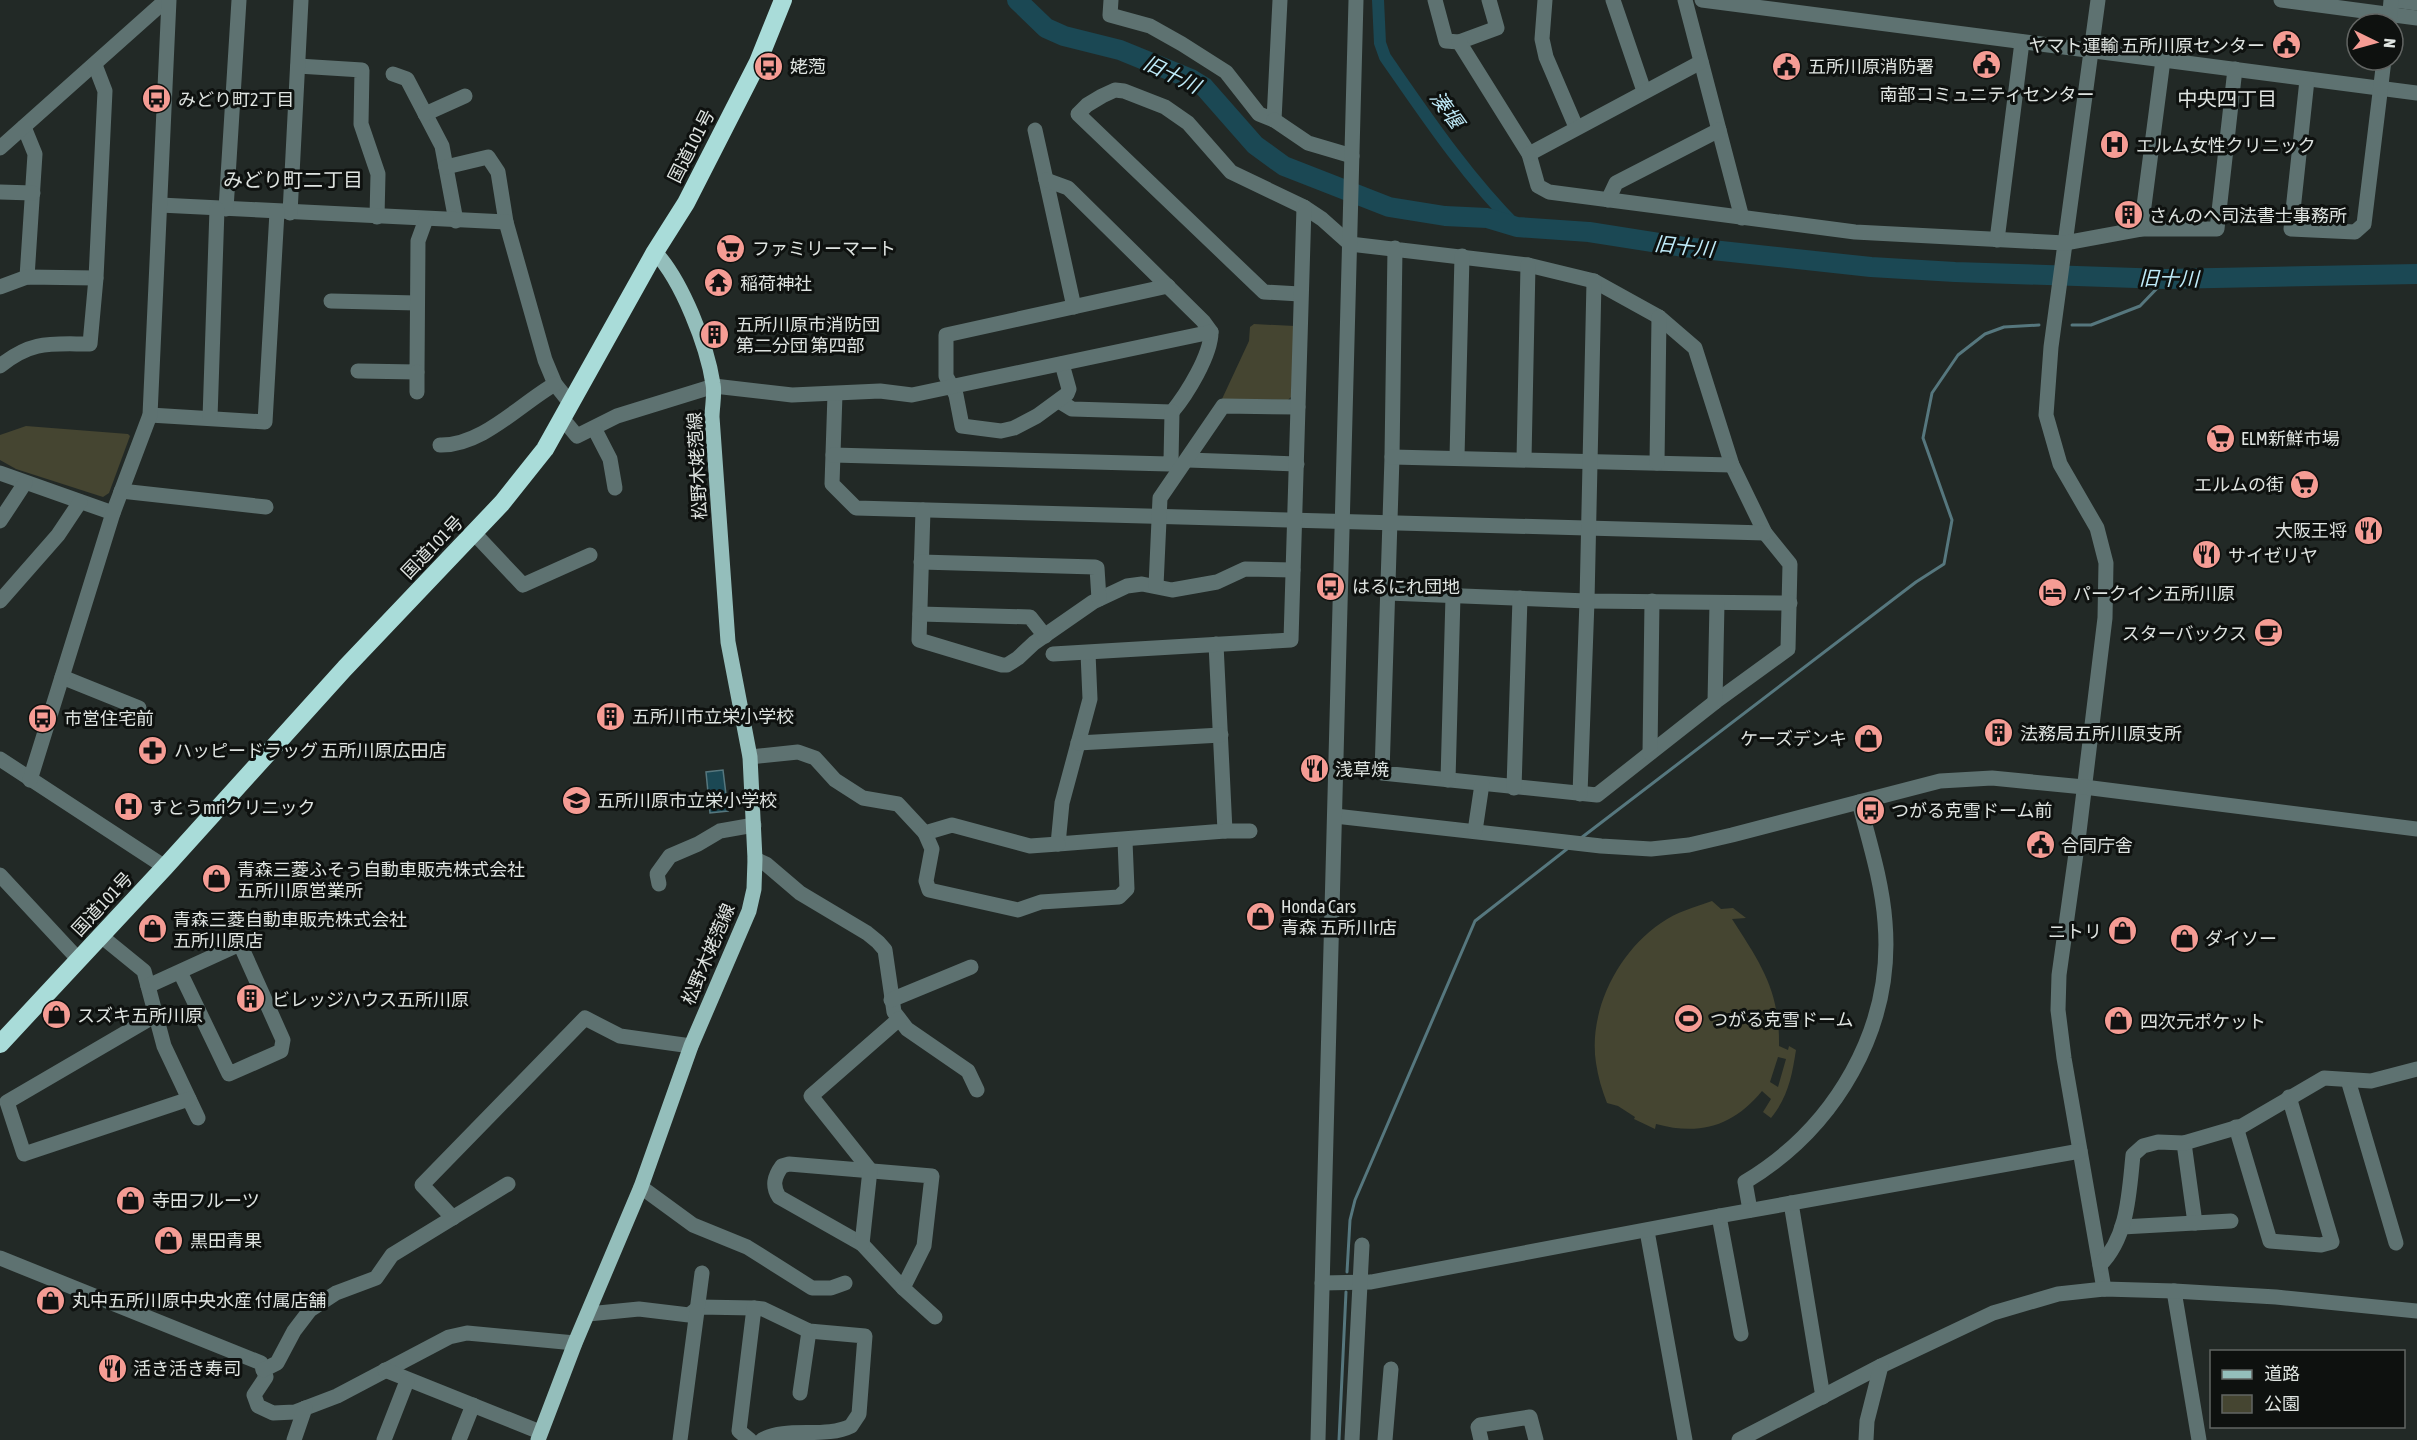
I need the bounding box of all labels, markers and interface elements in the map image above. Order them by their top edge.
north arrow [2345,12,2405,72]
public building icon: ヤマト運輸 五所川原センター [2270,29,2302,61]
place label: ヤマト運輸 五所川原センター [2029,35,2265,56]
text: N [2381,38,2399,49]
public building icon: 南部コミュニティセンター [1971,49,2003,81]
bus stop icon: 姥萢 [753,50,785,82]
public building icon: 五所川原消防署 [1771,50,1803,82]
water label: 旧十川 [1140,51,1206,98]
place label: 姥萢 [790,56,826,77]
place label: 五所川原消防署 [1808,56,1934,77]
bus stop icon: みどり町2丁目 [141,83,173,115]
place label: 南部コミュニティセンター [1880,84,2094,105]
water label: 湊堰 [1426,86,1470,135]
district label: 中央四丁目 [2177,87,2277,110]
place label: みどり町2丁目 [178,89,294,110]
street label: 国道101号 [664,106,718,186]
hospital icon: エルム女性クリニック [2099,129,2131,161]
place label: エルム女性クリニック [2136,135,2316,156]
district label: みどり町二丁目 [223,168,363,191]
building icon: さんのへ司法書士事務所 [2112,199,2144,231]
place label: さんのへ司法書士事務所 [2149,205,2347,226]
water label: 旧十川 [1653,231,1717,261]
supermarket icon: ファミリーマート [715,232,747,264]
place label: ファミリーマート [752,238,896,259]
water label: 旧十川 [2139,266,2201,290]
temple icon: 稲荷神社 [703,267,735,299]
place label: 稲荷神社 [740,273,812,294]
place label: 五所川原市消防団 第二分団 第四部 [736,314,880,356]
building icon: 五所川原市消防団 第二分団 第四部 [699,318,731,350]
street label: 松野木姥萢線 [684,412,710,520]
supermarket icon: ELM新鮮市場 [2204,422,2236,454]
place label: ELM新鮮市場 [2241,428,2340,449]
supermarket icon: エルムの街 [2289,468,2321,500]
place label: エルムの街 [2194,474,2284,495]
street label: 国道101号 [397,511,467,583]
restaurant icon: 大阪王将 [2352,514,2384,546]
place label: 大阪王将 [2275,520,2347,541]
restaurant icon: サイゼリヤ [2191,539,2223,571]
place label: サイゼリヤ [2228,545,2318,566]
bus stop icon: はるにれ団地 [1315,570,1347,602]
place label: はるにれ団地 [1352,576,1460,597]
hotel icon: パークイン五所川原 [2036,577,2068,609]
place label: パークイン五所川原 [2073,583,2235,604]
cafe icon: スターバックス [2252,617,2284,649]
place label: スターバックス [2122,623,2247,644]
building icon: 五所川市立栄小学校 [595,700,627,732]
bus stop icon: 市営住宅前 [27,702,59,734]
place label: 五所川市立栄小学校 [632,706,794,727]
place label: 市営住宅前 [64,708,154,729]
building icon: 法務局五所川原支所 [1983,717,2015,749]
shop icon: ケーズデンキ [1852,722,1884,754]
place label: 法務局五所川原支所 [2020,723,2182,744]
place label: ケーズデンキ [1740,728,1847,749]
pharmacy icon: ハッピードラッグ 五所川原広田店 [137,734,169,766]
place label: ハッピードラッグ 五所川原広田店 [174,740,446,761]
restaurant icon: 浅草焼 [1298,753,1330,785]
place label: 浅草焼 [1335,759,1389,780]
school or university icon: 五所川原市立栄小学校 [560,784,592,816]
place label: 五所川原市立栄小学校 [597,790,777,811]
hospital icon: すとうmriクリニック [112,791,144,823]
bus stop icon: つがる克雪ドーム前 [1854,794,1886,826]
place label: すとうmriクリニック [149,797,315,818]
place label: つがる克雪ドーム前 [1891,800,2052,821]
public building icon: 合同庁舎 [2024,829,2056,861]
place label: 合同庁舎 [2061,835,2133,856]
place label: 青森三菱ふそう自動車販売株式会社 五所川原営業所 [237,859,525,901]
shop icon: 青森三菱ふそう自動車販売株式会社 五所川原営業所 [200,863,232,895]
street label: 国道101号 [67,868,137,940]
place label: Honda Cars 青森 五所川r店 [1281,896,1397,938]
street label: 松野木姥萢線 [677,900,739,1008]
shop icon: Honda Cars 青森 五所川r店 [1244,900,1276,932]
place label: 青森三菱自動車販売株式会社 五所川原店 [173,909,407,951]
shop icon: 青森三菱自動車販売株式会社 五所川原店 [136,913,168,945]
shop icon: ニトリ [2107,915,2139,947]
place label: ニトリ [2048,921,2102,942]
shop icon: ダイソー [2168,922,2200,954]
place label: ダイソー [2205,928,2277,949]
building icon: ビレッジハウス五所川原 [235,983,267,1015]
place label: ビレッジハウス五所川原 [272,989,469,1010]
shop icon: スズキ五所川原 [40,999,72,1031]
sports icon: つがる克雪ドーム [1673,1003,1705,1035]
place label: スズキ五所川原 [77,1005,203,1026]
shop icon: 四次元ポケット [2103,1005,2135,1037]
place label: つがる克雪ドーム [1710,1009,1853,1030]
place label: 四次元ポケット [2140,1011,2266,1032]
shop icon: 寺田フルーツ [115,1184,147,1216]
place label: 寺田フルーツ [152,1190,260,1211]
shop icon: 黒田青果 [153,1224,185,1256]
place label: 黒田青果 [190,1230,262,1251]
shop icon: 丸中五所川原中央水産 付属店舗 [35,1284,67,1316]
place label: 丸中五所川原中央水産 付属店舗 [72,1290,326,1311]
legend [2210,1350,2405,1428]
restaurant icon: 活き活き寿司 [96,1352,128,1384]
place label: 活き活き寿司 [133,1358,241,1379]
text: 道路 [2264,1363,2300,1384]
text: 公園 [2264,1393,2300,1414]

